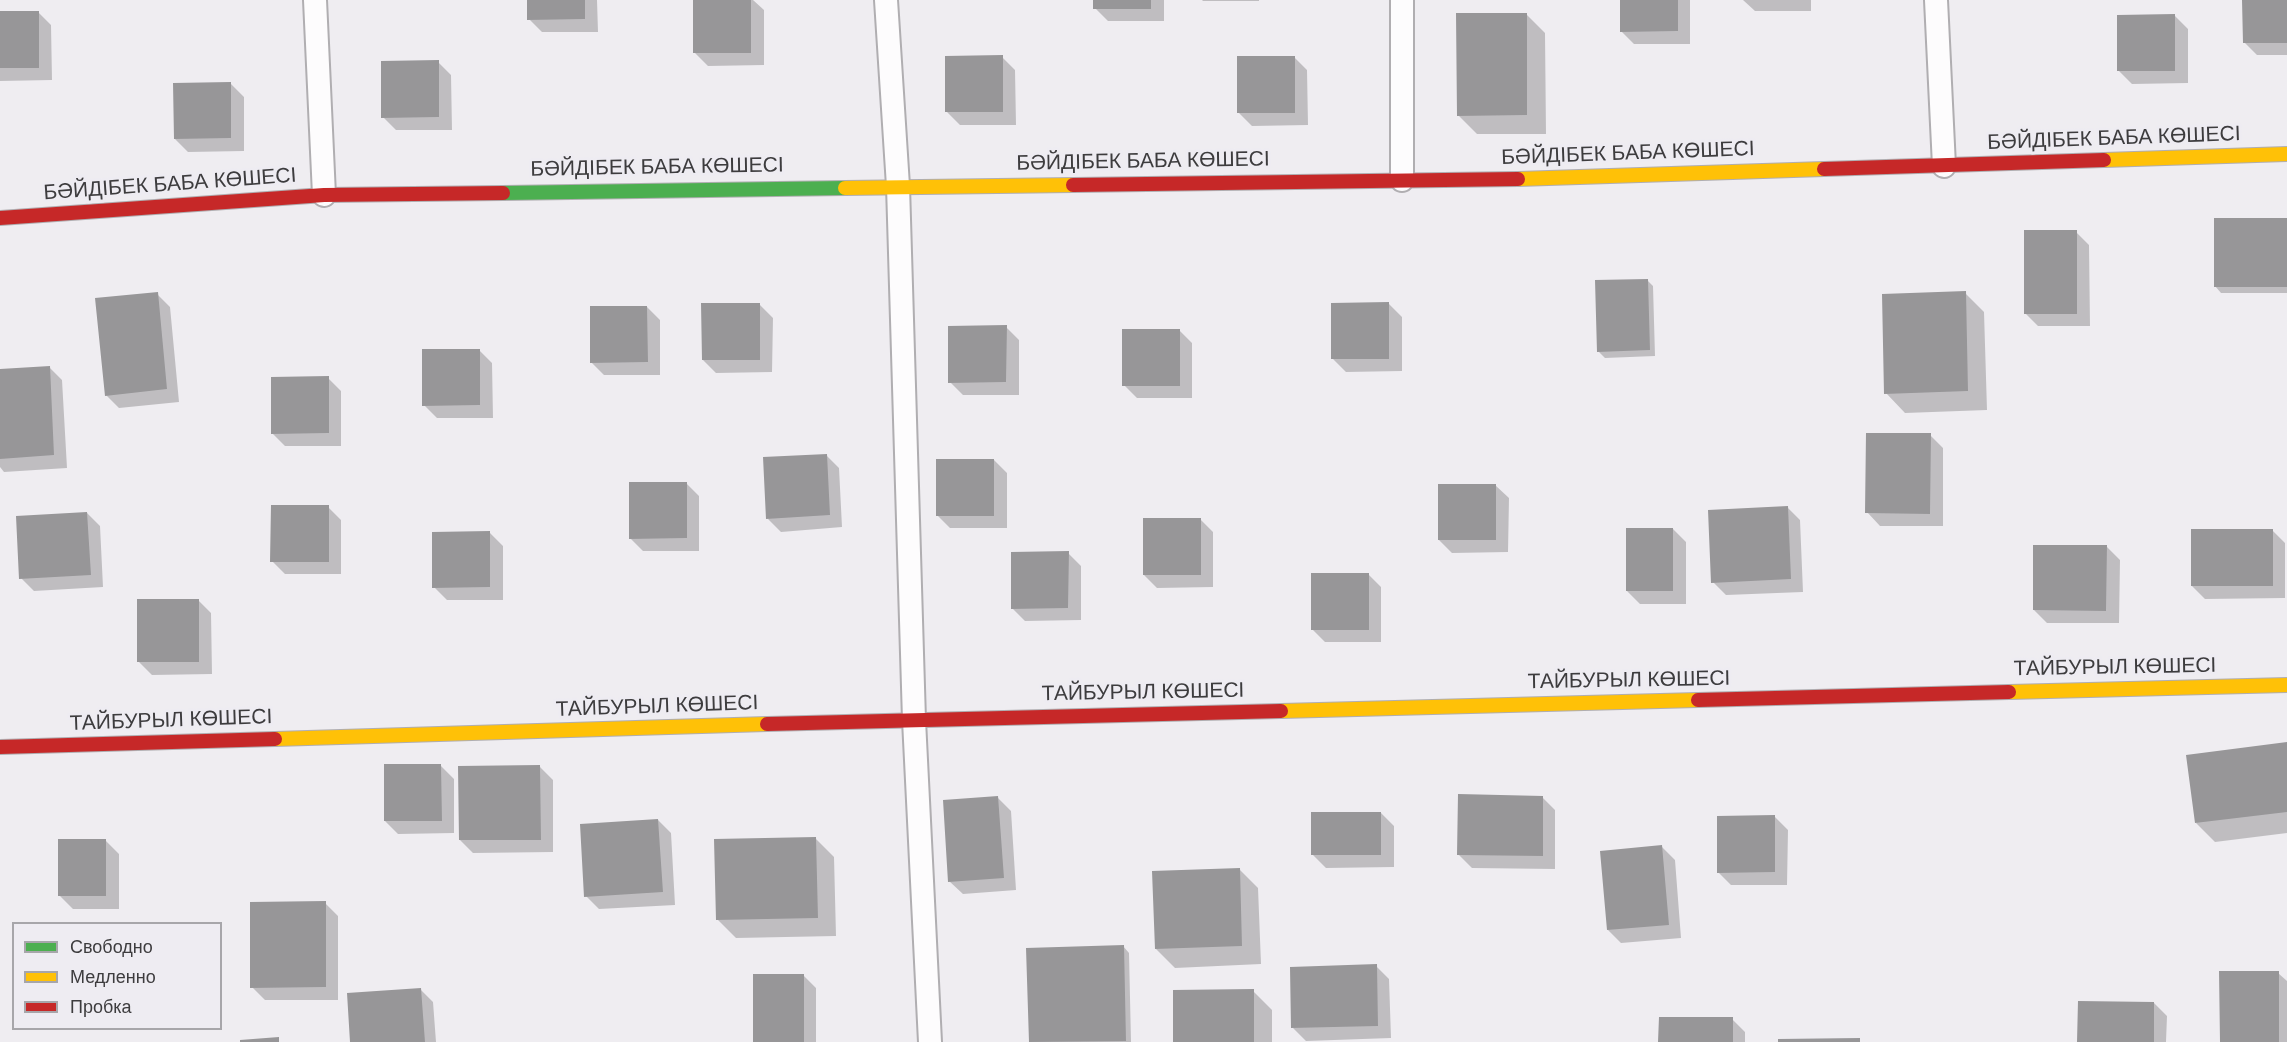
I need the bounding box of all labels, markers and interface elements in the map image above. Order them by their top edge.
street label: БӘЙДІБЕК БАБА КӨШЕСІ [1987,122,2241,156]
street label: БӘЙДІБЕК БАБА КӨШЕСІ [1501,137,1755,171]
street label: БӘЙДІБЕК БАБА КӨШЕСІ [1016,147,1270,177]
street label: БӘЙДІБЕК БАБА КӨШЕСІ [530,153,784,183]
street label: БӘЙДІБЕК БАБА КӨШЕСІ [43,164,297,206]
street label: ТАЙБУРЫЛ КӨШЕСІ [2013,654,2217,682]
street label: ТАЙБУРЫЛ КӨШЕСІ [1527,667,1731,695]
street label: ТАЙБУРЫЛ КӨШЕСІ [1041,679,1245,707]
street label: ТАЙБУРЫЛ КӨШЕСІ [555,691,759,723]
street label: ТАЙБУРЫЛ КӨШЕСІ [69,705,273,737]
legend [12,922,222,1030]
text: Свободно [70,935,153,959]
text: Медленно [70,965,156,989]
text: Пробка [70,995,132,1019]

